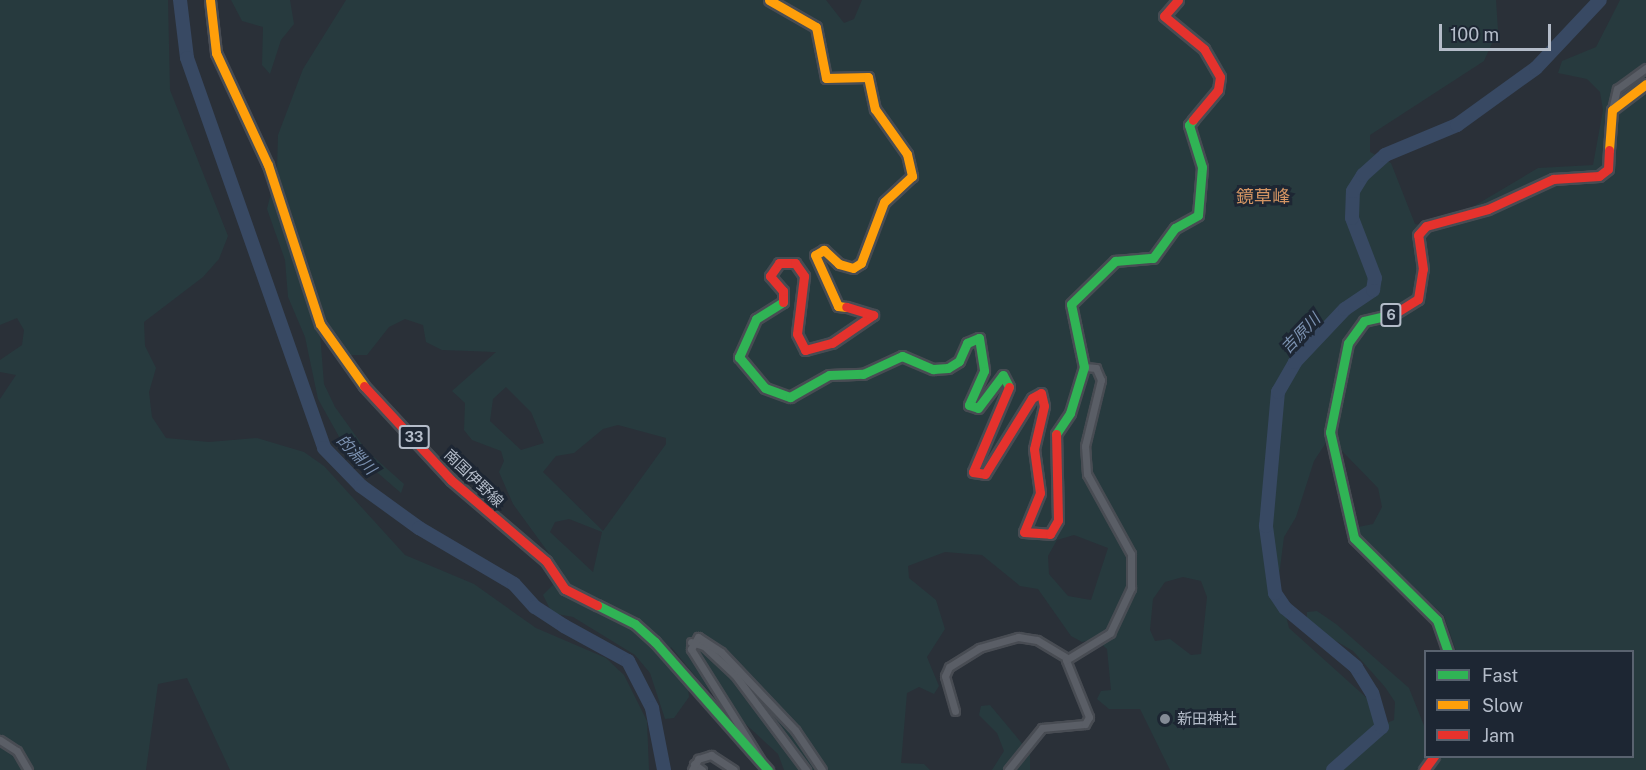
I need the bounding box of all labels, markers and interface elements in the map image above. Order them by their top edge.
scale bar [1442,12,1554,50]
text: 100 m [1450,24,1499,45]
district label: 鏡草峰 [1236,186,1290,208]
road number: 6 [1379,304,1403,326]
water label: 吉原川 [1277,310,1325,358]
road number: 33 [398,426,430,448]
water label: 的淵川 [332,431,380,479]
street label: 南国伊野線 [441,445,507,511]
legend [1424,650,1634,758]
text: Fast [1482,665,1518,686]
text: Slow [1482,695,1523,716]
place label: 新田神社 [1177,710,1237,728]
marker: 新田神社 [1158,712,1172,726]
text: Jam [1482,725,1515,746]

